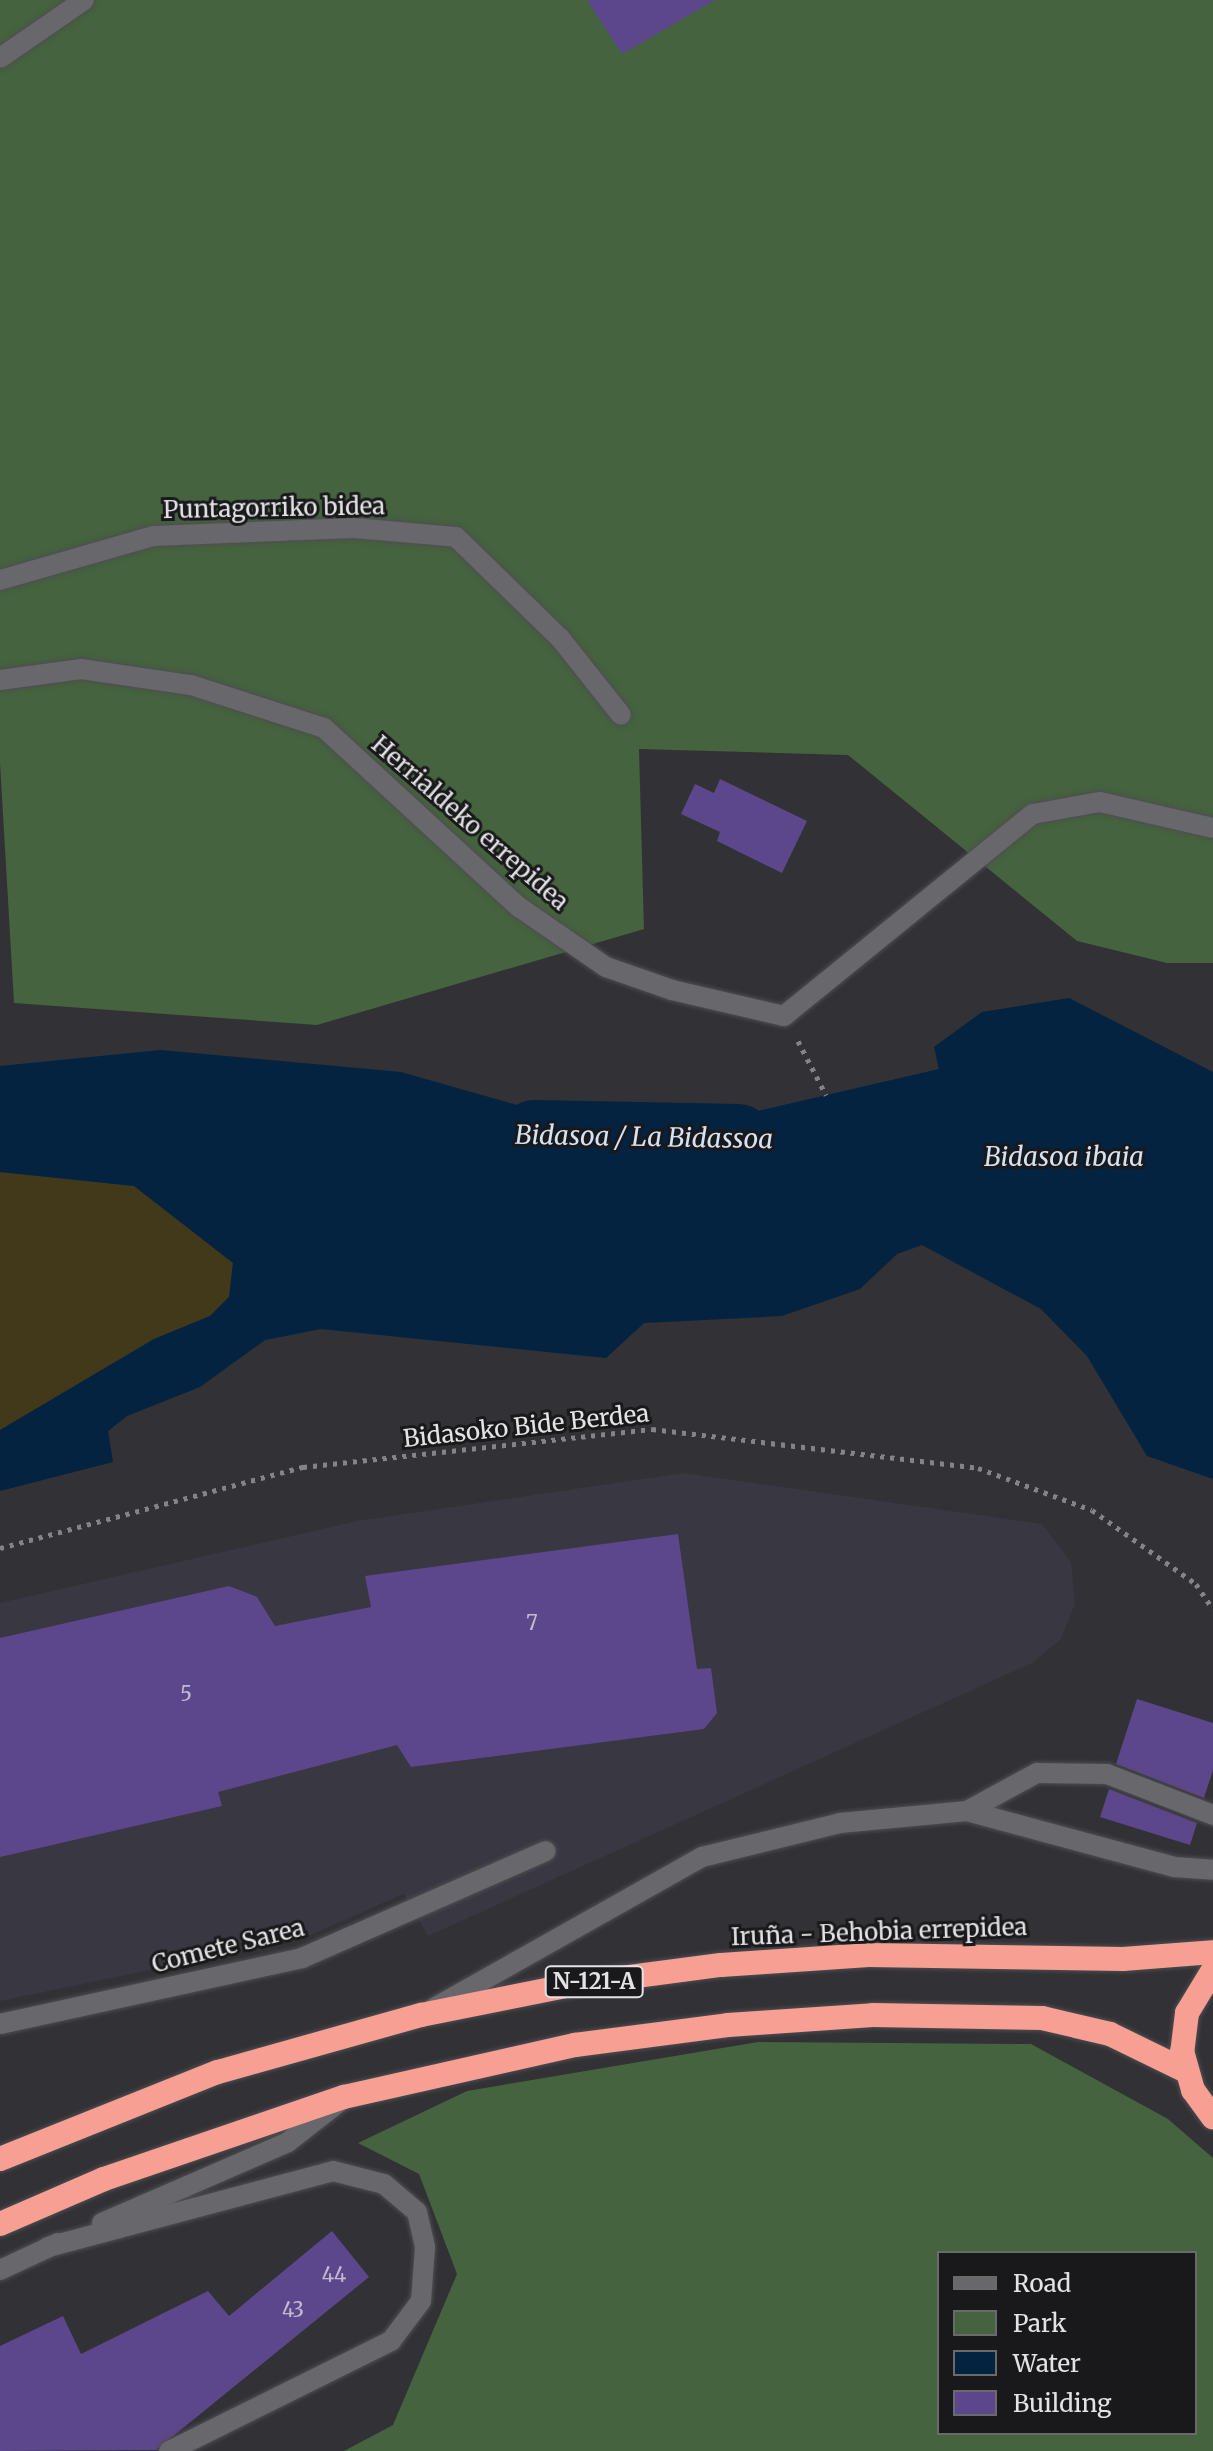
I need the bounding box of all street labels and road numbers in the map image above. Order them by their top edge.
street label: Puntagorriko bidea [163,492,385,524]
street label: Herrialdeko errepidea [366,730,574,916]
street label: Bidasoko Bide Berdea [402,1399,650,1453]
street label: Iruña - Behobia errepidea [730,1912,1028,1952]
street label: Comete Sarea [149,1913,307,1979]
road number: N-121-A [544,1964,644,2000]

